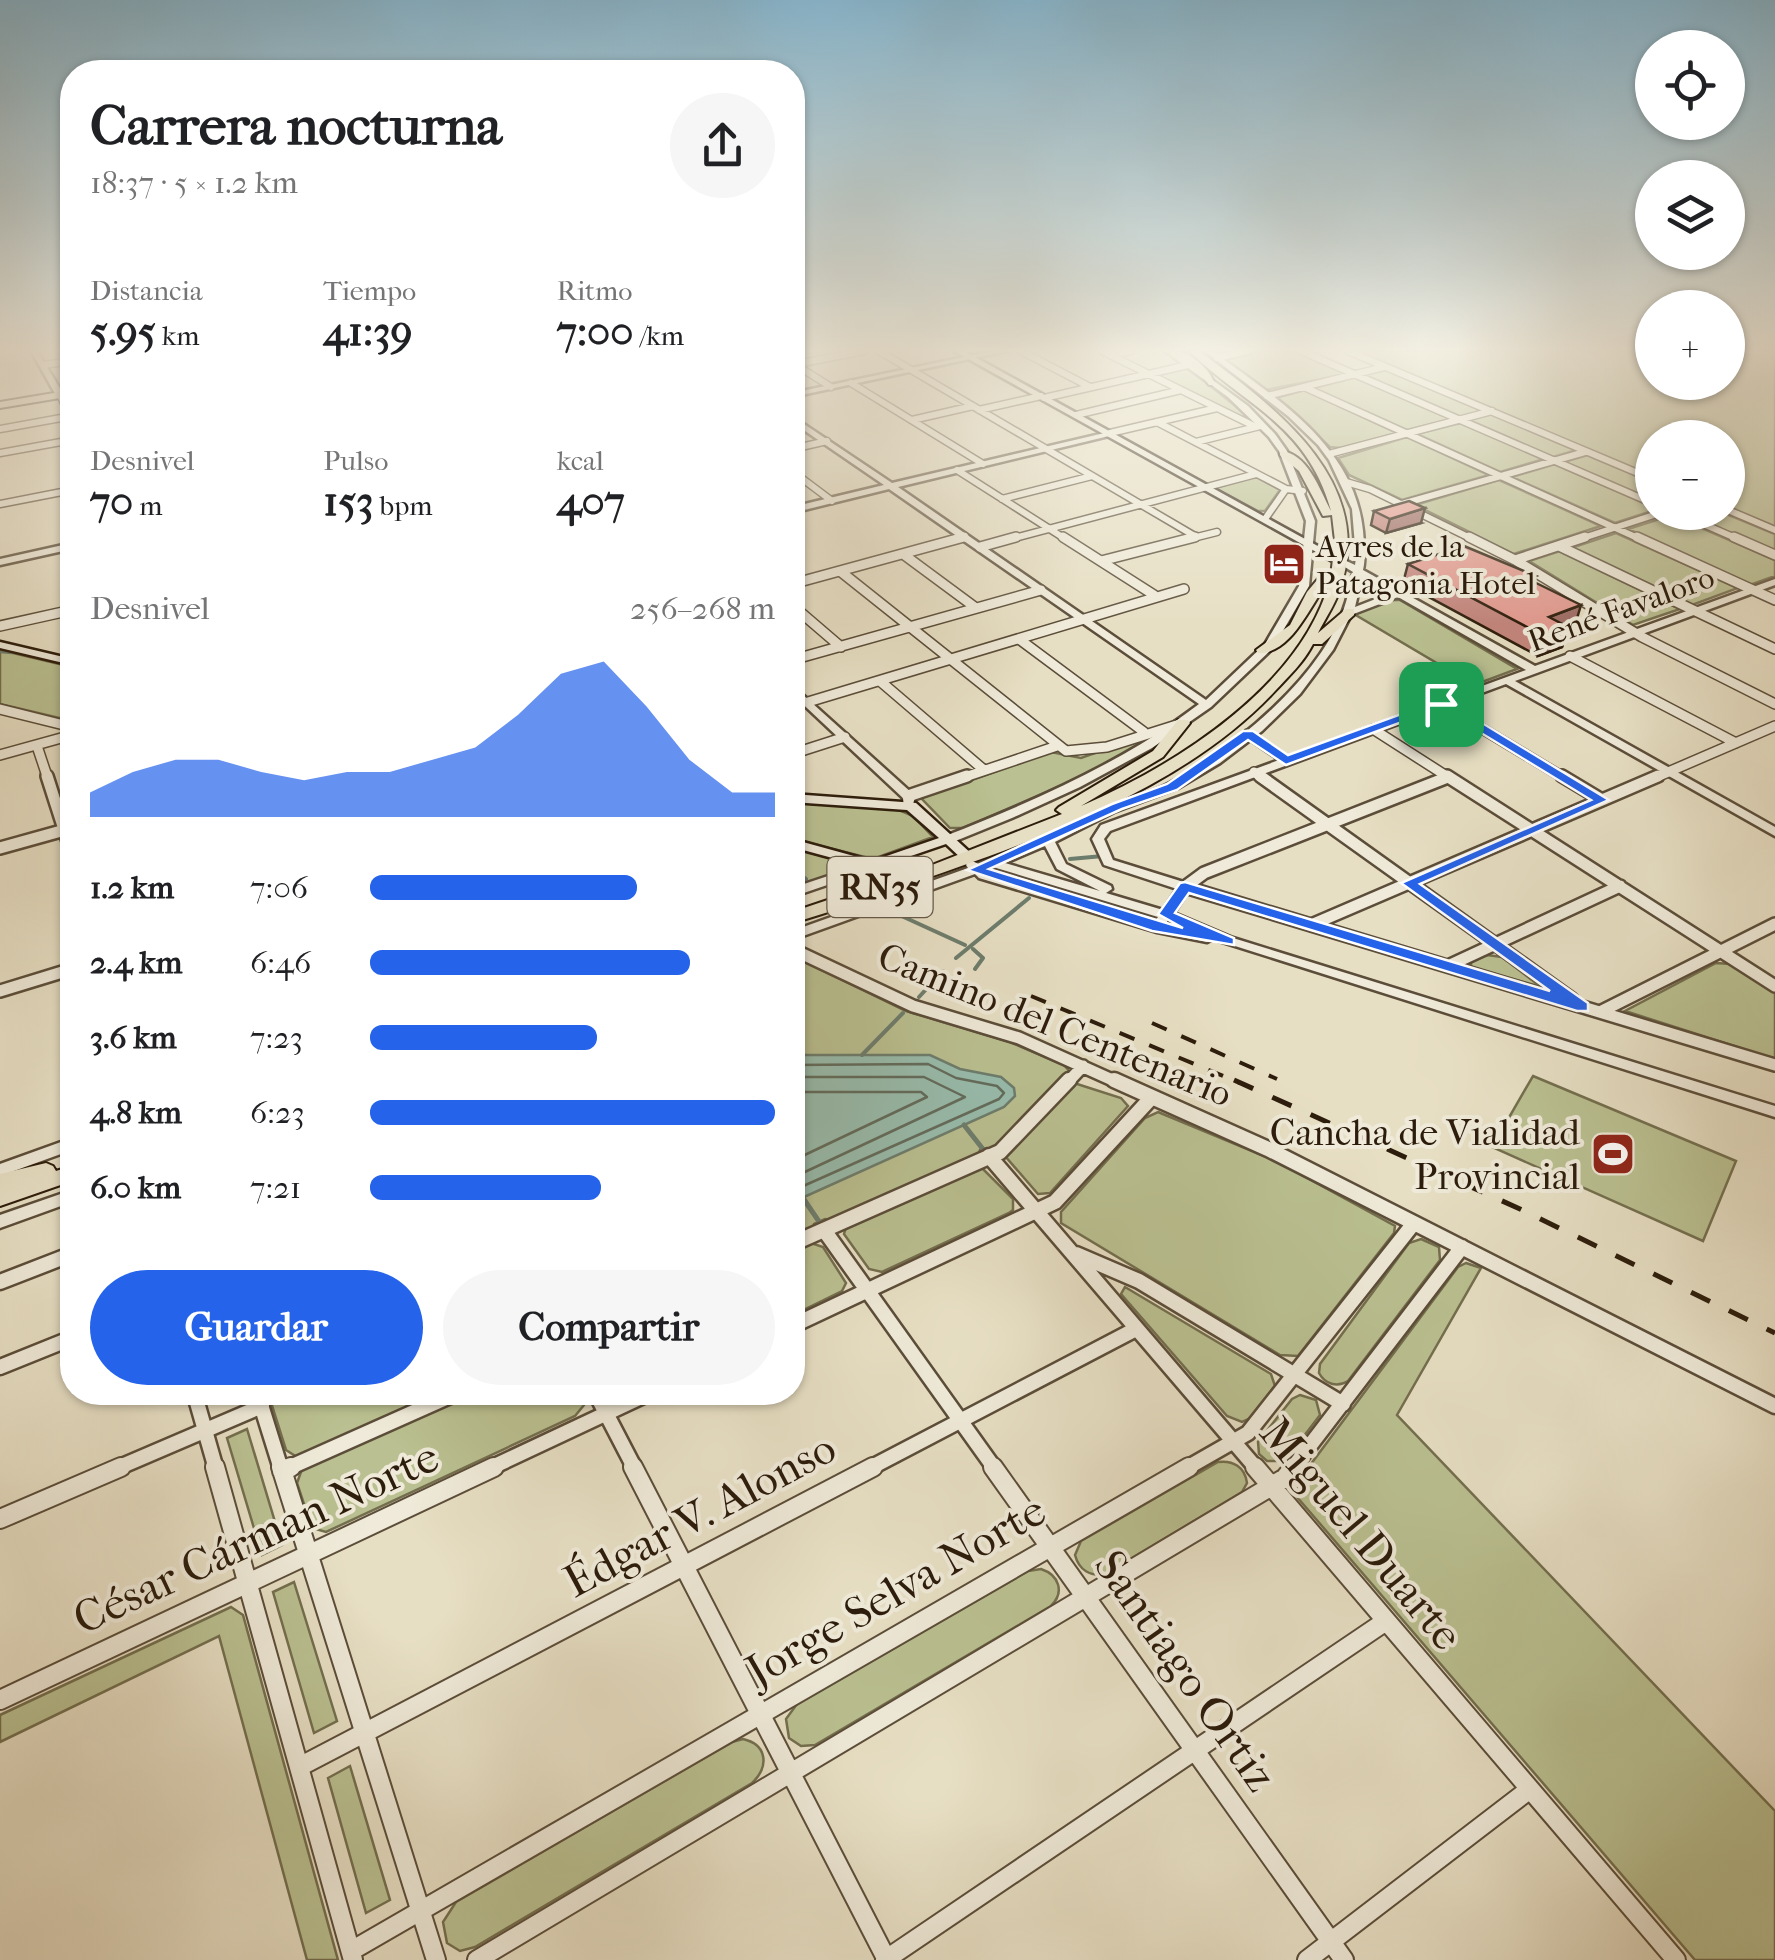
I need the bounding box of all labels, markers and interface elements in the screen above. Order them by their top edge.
map controls [1635,30,1745,530]
button: locate [1635,30,1745,140]
button: share [670,93,775,198]
text: Carrera nocturna [90,94,502,158]
button: layers [1635,160,1745,270]
text: 18:37 · 5 × 1.2 km [90,164,298,201]
text: Distancia [90,274,203,307]
text: Tiempo [323,274,416,307]
text: Ritmo [557,274,632,307]
button: + [1635,290,1745,400]
text: 5.95 [90,307,156,356]
text: 41:39 [323,307,413,356]
text: 7:00 [557,307,633,356]
text: km [156,319,200,352]
text: /km [633,319,684,352]
button: − [1635,420,1745,530]
text: Desnivel [90,444,195,477]
text: Pulso [323,444,388,477]
text: kcal [557,444,604,477]
text: 70 [90,477,133,526]
text: 153 [323,477,374,526]
text: 407 [557,477,625,526]
text: m [133,489,163,522]
text: bpm [374,489,433,522]
place label: Ayres de la Patagonia Hotel [1314,528,1536,602]
hotel icon: Ayres de la Patagonia Hotel [1261,541,1307,587]
street label: René Favaloro [1523,558,1719,660]
text: Desnivel [90,590,210,627]
text: 256–268 m [630,590,775,627]
pin [1399,662,1484,747]
icon: arrive [1414,677,1469,732]
road number: RN35 [828,857,932,917]
text: 1.2 km [90,869,174,906]
text: 7:06 [250,869,308,906]
street label: Camino del Centenario [871,933,1239,1117]
text: 2.4 km [90,944,182,981]
text: 6:46 [250,944,311,981]
text: 3.6 km [90,1019,177,1056]
text: 7:23 [250,1019,303,1056]
text: 4.8 km [90,1094,182,1131]
text: 6:23 [250,1094,305,1131]
place label: Cancha de Vialidad Provincial [1270,1110,1580,1199]
sports icon: Cancha de Vialidad Provincial [1590,1131,1636,1177]
text: 6.0 km [90,1169,181,1206]
text: 7:21 [250,1169,301,1206]
button: Guardar [90,1270,423,1385]
button: Compartir [443,1270,775,1385]
street label: Miguel Duarte [1249,1407,1473,1661]
street label: Édgar V. Alonso [555,1420,845,1609]
street label: César Cárman Norte [65,1430,447,1646]
street label: Jorge Selva Norte [734,1484,1055,1700]
street label: Santiago Ortiz [1083,1541,1287,1801]

